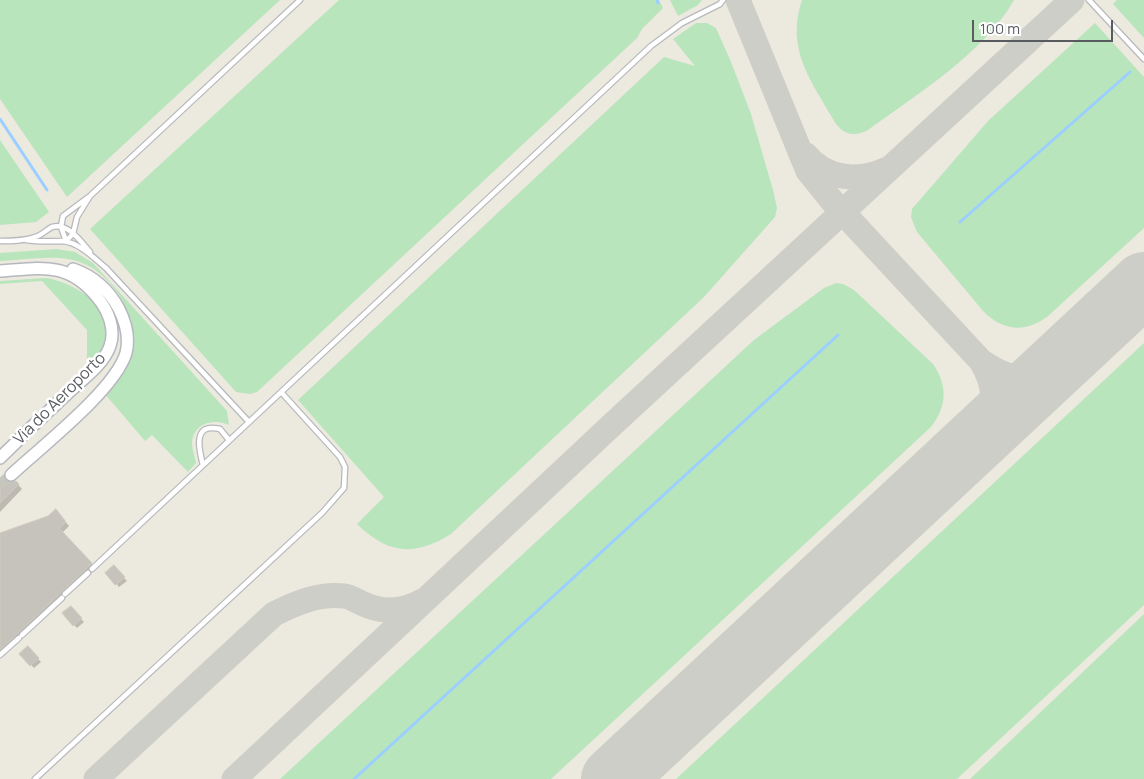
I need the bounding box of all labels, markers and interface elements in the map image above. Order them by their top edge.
scale bar [974,10,1115,42]
text: 100 m [980,18,1020,39]
street label: Via do Aeroporto [10,349,110,449]

